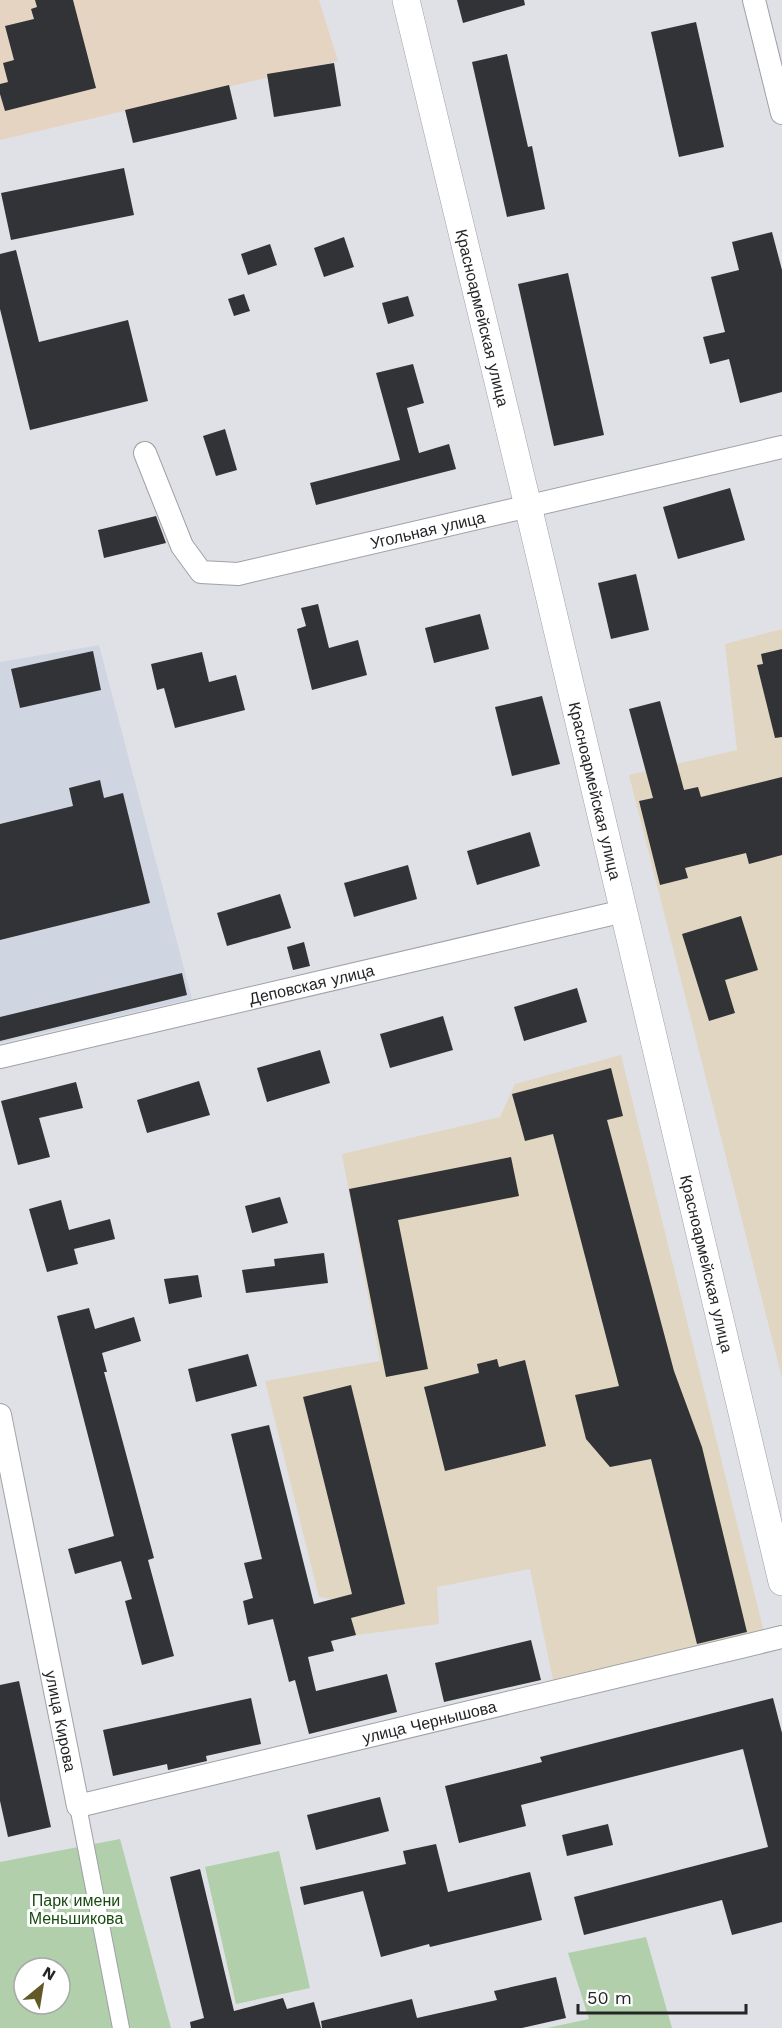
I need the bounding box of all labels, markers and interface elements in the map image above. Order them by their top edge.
street label: Красноармейская улица [452,227,513,409]
street label: Угольная улица [369,508,487,553]
street label: Красноармейская улица [565,700,625,882]
street label: Деповская улица [247,961,376,1008]
street label: Красноармейская улица [676,1173,737,1355]
street label: улица Кирова [41,1669,80,1773]
street label: улица Чернышова [360,1697,498,1747]
park label: Парк имени Меньшикова [29,1891,123,1928]
north arrow [12,1956,72,2016]
text: N [39,1962,59,1985]
scale bar [578,1977,746,2015]
text: 50 m [587,1987,632,2008]

